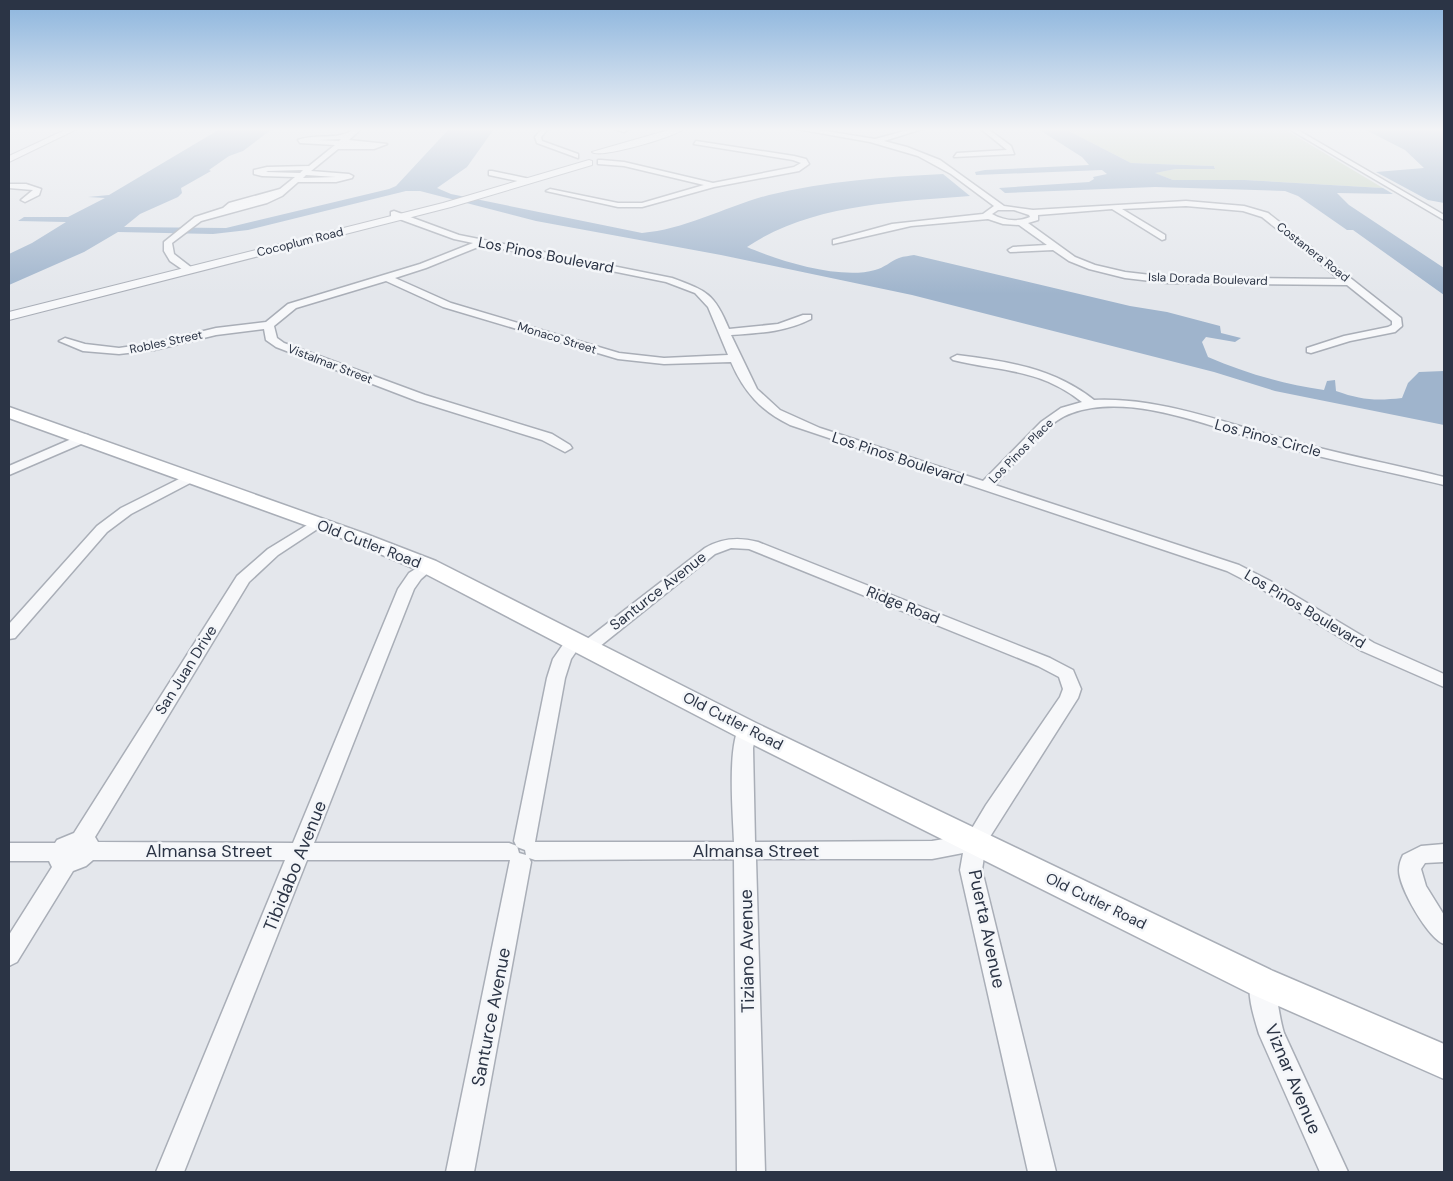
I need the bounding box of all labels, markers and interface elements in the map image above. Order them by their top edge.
street label: Costanera Road [1273,218,1353,286]
street label: Cocoplum Road [255,224,345,260]
street label: Los Pinos Boulevard [476,232,616,278]
street label: Isla Dorada Boulevard [1148,269,1268,289]
street label: Monaco Street [516,318,599,358]
street label: Robles Street [128,326,204,358]
street label: Vistalmar Street [285,341,375,388]
street label: Los Pinos Circle [1213,414,1323,462]
street label: Los Pinos Place [985,415,1057,487]
street label: Los Pinos Boulevard [829,427,967,489]
street label: Old Cutler Road [314,515,424,573]
street label: Santurce Avenue [606,547,710,635]
street label: Los Pinos Boulevard [1241,565,1369,653]
street label: Ridge Road [863,581,943,629]
street label: San Juan Drive [151,622,221,718]
street label: Old Cutler Road [679,687,787,755]
street label: Tibidabo Avenue [258,797,332,935]
street label: Almansa Street [146,839,272,863]
street label: Almansa Street [693,839,819,863]
street label: Puerta Avenue [963,868,1011,990]
street label: Old Cutler Road [1042,868,1150,934]
street label: Tiziano Avenue [734,889,760,1013]
street label: Santurce Avenue [466,946,516,1088]
street label: Viznar Avenue [1259,1020,1327,1138]

